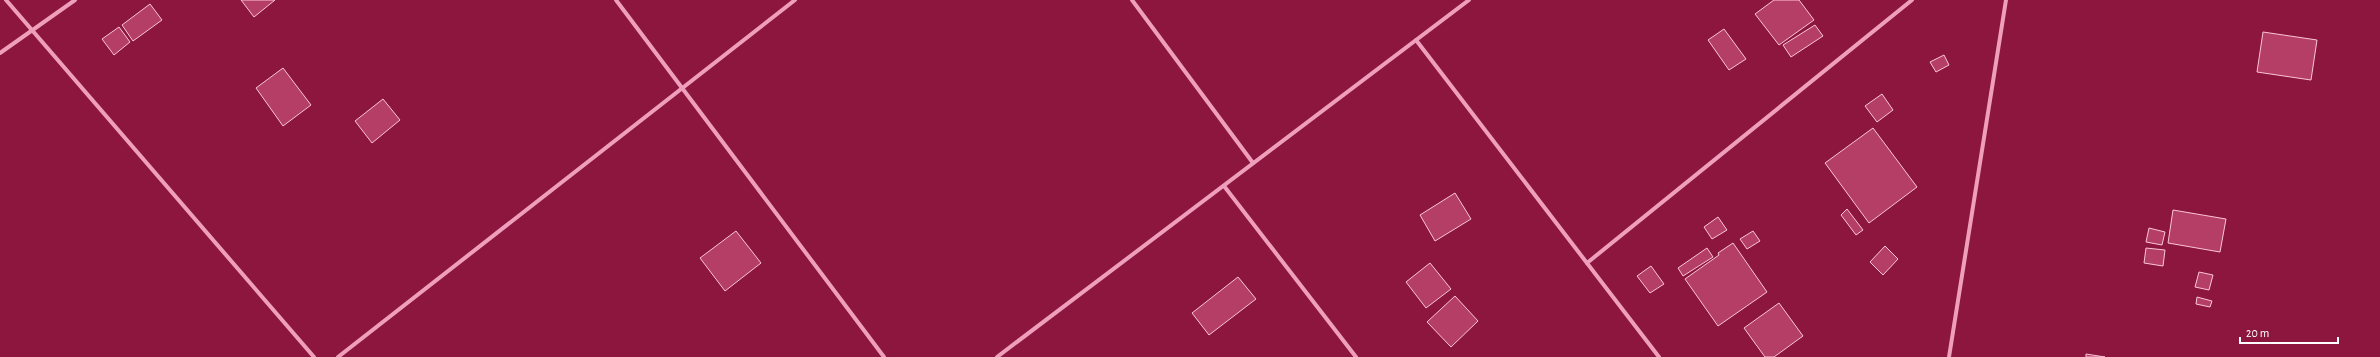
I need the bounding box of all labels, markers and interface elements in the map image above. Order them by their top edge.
scale bar [2240,319,2338,345]
text: 20 m [2246,327,2269,339]

